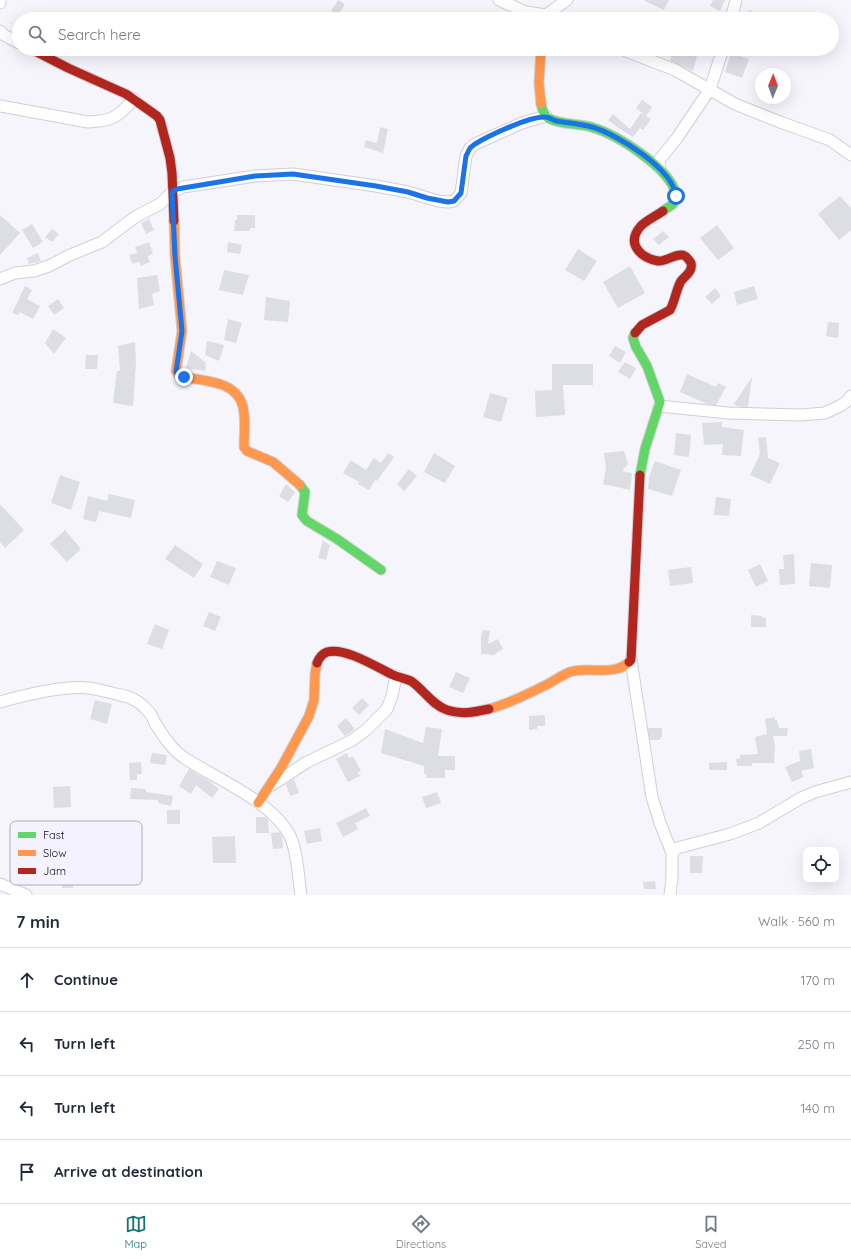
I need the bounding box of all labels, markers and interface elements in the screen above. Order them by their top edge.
search box [12,12,839,56]
icon: search [26,23,48,45]
text: Search here [58,25,141,44]
north arrow [755,68,791,104]
route start [667,187,685,205]
route end [175,368,193,386]
legend [10,821,142,885]
text: Fast [43,828,65,842]
text: Slow [43,846,67,860]
map controls [803,847,839,883]
button: locate [803,847,839,883]
text: Jam [43,864,66,878]
text: 7 min [16,911,60,932]
text: Walk · 560 m [758,913,835,929]
icon: ahead [16,969,38,991]
text: Continue [54,970,118,989]
text: 170 m [800,972,835,988]
icon: left [16,1033,38,1055]
text: Turn left [54,1034,116,1053]
text: 250 m [798,1036,835,1052]
icon: left [16,1097,38,1119]
text: Turn left [54,1098,116,1117]
text: 140 m [800,1100,835,1116]
icon: arrive [16,1161,38,1183]
text: Arrive at destination [54,1162,203,1181]
tab: Map [124,1213,147,1251]
tab: Directions [396,1213,446,1251]
tab: Saved [695,1213,727,1251]

